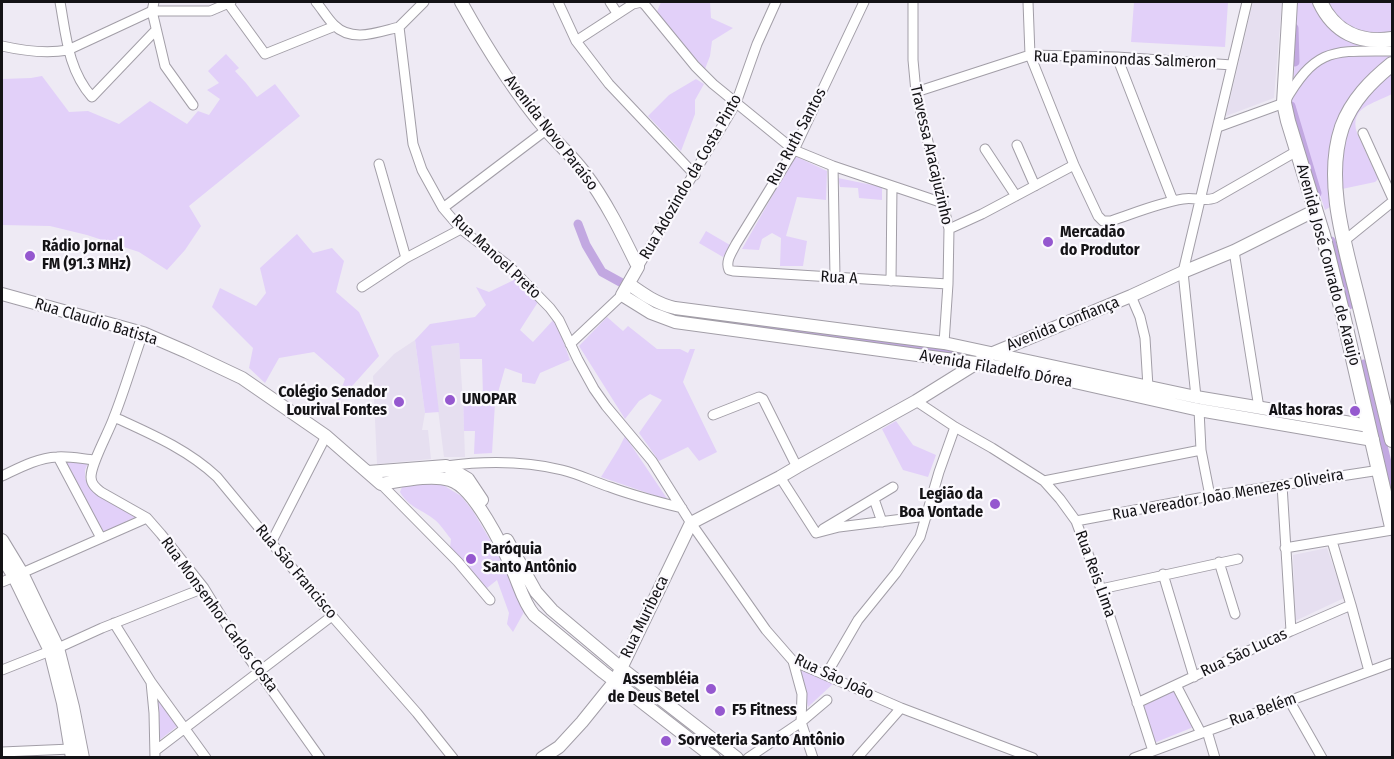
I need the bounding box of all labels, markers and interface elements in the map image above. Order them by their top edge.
street label: Rua Epaminondas Salmeron [1033,47,1217,73]
street label: Avenida Novo Paraíso [500,72,602,194]
street label: Travessa Aracajuzinho [906,83,956,227]
street label: Rua Ruth Santos [763,85,831,189]
street label: Rua Adozindo da Costa Pinto [636,91,746,263]
street label: Avenida José Conrado de Araujo [1292,162,1364,368]
street label: Rua Manoel Preto [447,211,545,303]
place label: Mercadão do Produtor [1060,223,1140,261]
marker: Mercadão do Produtor [1041,235,1055,249]
place label: Rádio Jornal FM (91.3 MHz) [42,237,131,275]
marker: Rádio Jornal FM (91.3 MHz) [23,249,37,263]
street label: Rua A [820,267,858,289]
street label: Avenida Confiança [1004,293,1122,355]
street label: Rua Claudio Batista [32,294,160,350]
street label: Avenida Filadelfo Dórea [918,346,1074,392]
place label: Colégio Senador Lourival Fontes [278,383,387,421]
place label: UNOPAR [462,390,516,410]
marker: UNOPAR [443,393,457,407]
marker: Colégio Senador Lourival Fontes [392,395,406,409]
place label: Altas horas [1269,401,1343,421]
marker: Altas horas [1348,404,1362,418]
street label: Rua Vereador João Menezes Oliveira [1111,465,1345,525]
place label: Legião da Boa Vontade [899,485,983,523]
marker: Legião da Boa Vontade [988,497,1002,511]
street label: Rua São Francisco [251,521,341,623]
street label: Rua Reis Lima [1070,528,1120,620]
street label: Rua Monsenhor Carlos Costa [156,534,282,696]
place label: Paróquia Santo Antônio [483,540,577,578]
marker: Paróquia Santo Antônio [464,552,478,566]
street label: Rua Muribeca [617,573,673,661]
street label: Rua São Lucas [1198,625,1290,681]
street label: Rua São João [791,650,877,704]
place label: Assembléia de Deus Betel [608,670,699,708]
marker: Assembléia de Deus Betel [704,682,718,696]
street label: Rua Belém [1227,689,1299,731]
place label: F5 Fitness [732,701,797,721]
marker: F5 Fitness [713,704,727,718]
place label: Sorveteria Santo Antônio [678,731,845,751]
marker: Sorveteria Santo Antônio [659,734,673,748]

